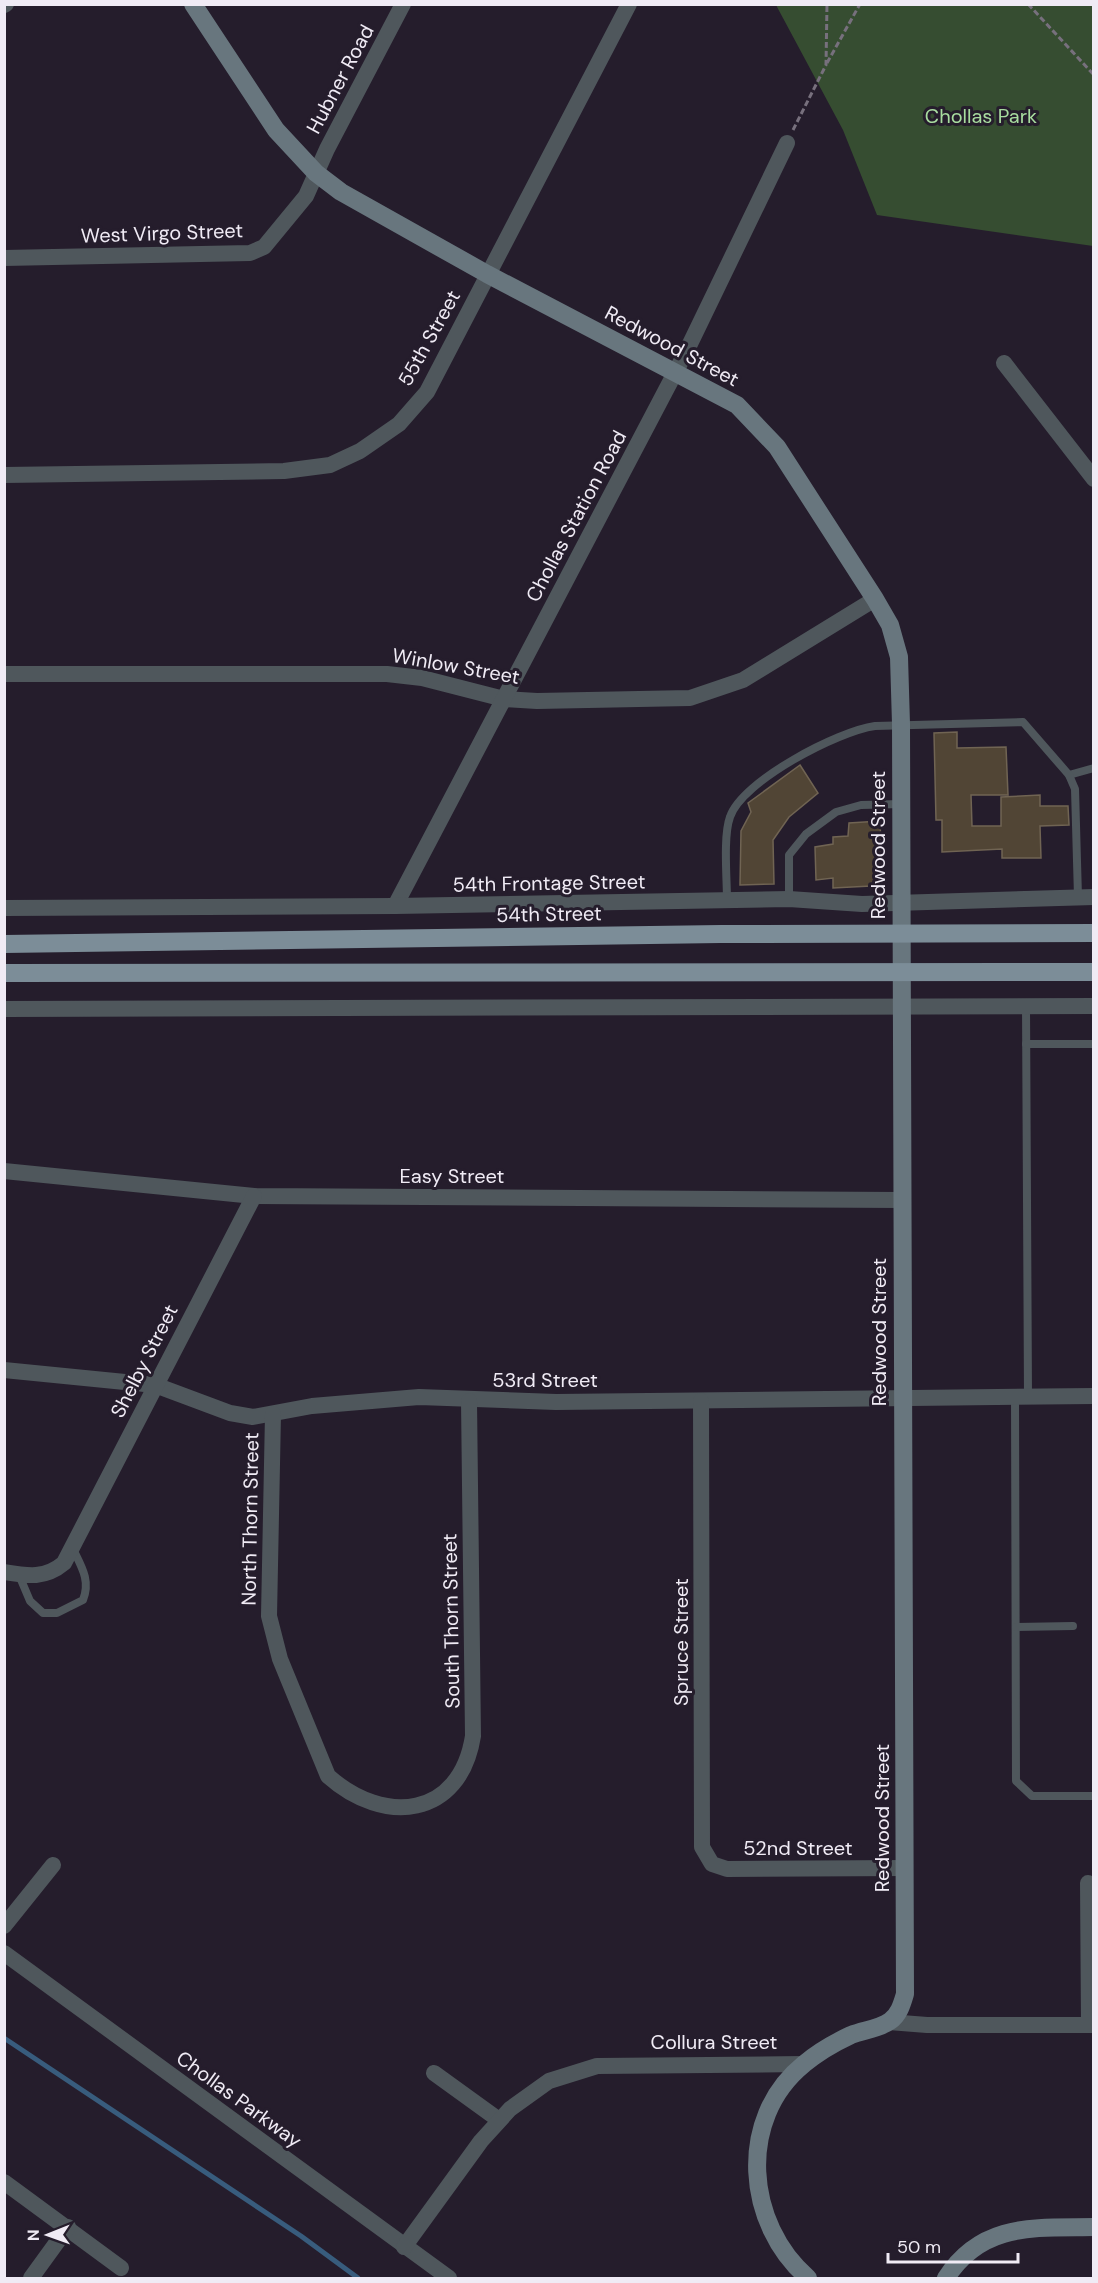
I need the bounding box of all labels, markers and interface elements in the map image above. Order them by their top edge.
street label: Hubner Road [300,20,380,138]
park label: Chollas Park [925,103,1037,129]
street label: West Virgo Street [80,217,244,249]
street label: 55th Street [392,285,466,391]
street label: Redwood Street [600,300,744,392]
street label: Chollas Station Road [520,426,632,606]
street label: Winlow Street [390,642,522,690]
street label: Redwood Street [865,771,891,919]
street label: 54th Frontage Street [452,868,646,898]
street label: 54th Street [496,900,602,928]
street label: Easy Street [400,1163,505,1189]
street label: Redwood Street [866,1258,892,1406]
street label: Shelby Street [104,1300,184,1422]
street label: 53rd Street [492,1367,598,1393]
street label: North Thorn Street [235,1432,265,1606]
street label: South Thorn Street [436,1533,466,1709]
street label: Spruce Street [668,1578,694,1706]
street label: Redwood Street [869,1744,895,1892]
street label: 52nd Street [743,1835,853,1861]
street label: Collura Street [651,2029,778,2055]
street label: Chollas Parkway [171,2045,307,2153]
north arrow [18,2205,78,2265]
scale bar [888,2226,1018,2264]
text: N [23,2229,44,2241]
text: 50 m [897,2235,941,2259]

